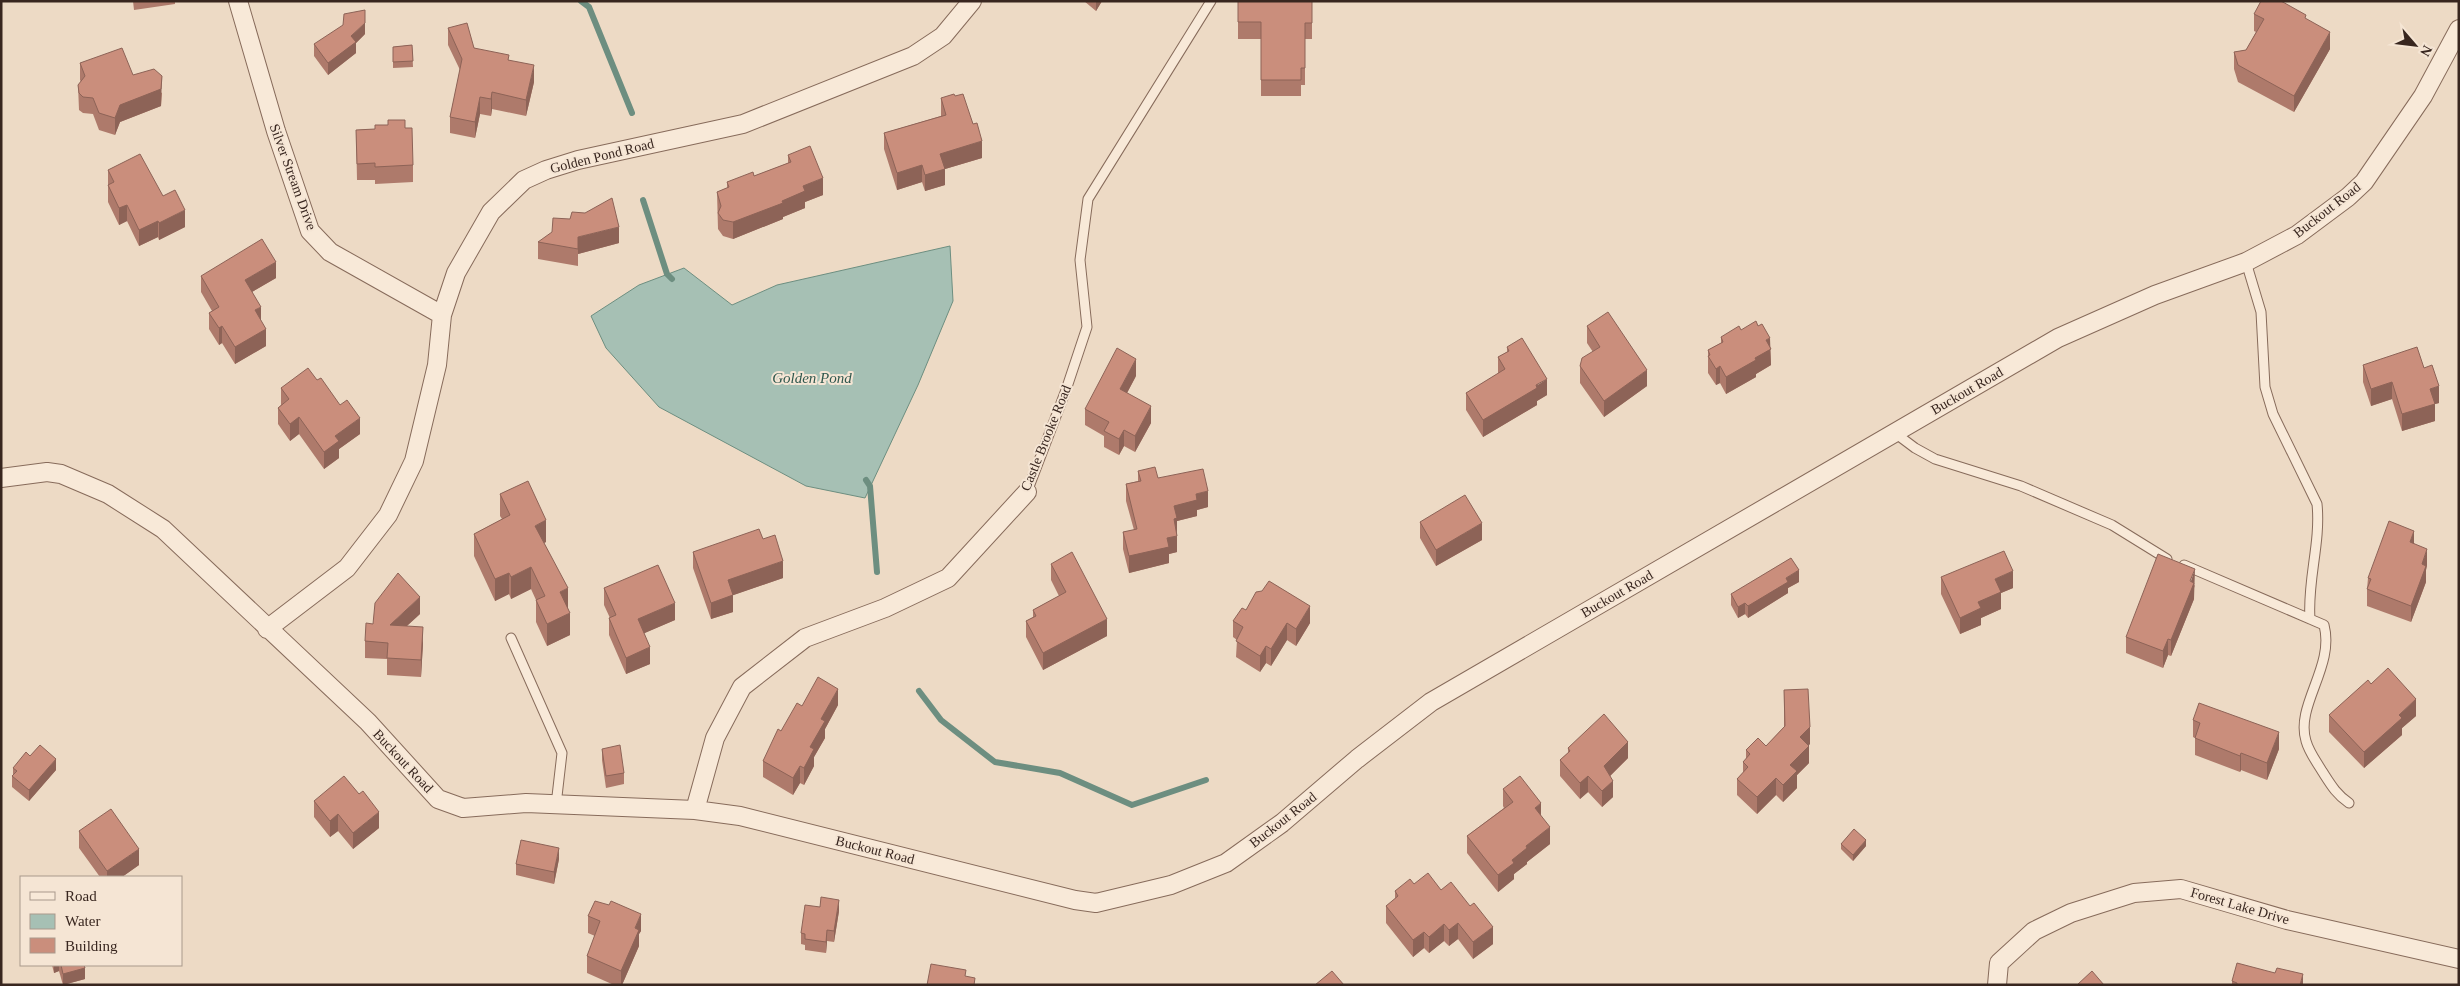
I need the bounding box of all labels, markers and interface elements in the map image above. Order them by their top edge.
north arrow [2390,20,2440,70]
text: N [2417,43,2435,59]
street label: Silver Stream Drive [267,122,319,232]
street label: Golden Pond Road [548,136,656,176]
street label: Buckout Road [2291,179,2363,241]
street label: Buckout Road [1928,364,2006,418]
water label: Golden Pond [772,370,852,386]
street label: Castle Brooke Road [1018,383,1074,493]
street label: Buckout Road [1578,567,1656,621]
street label: Buckout Road [370,726,436,796]
street label: Buckout Road [1247,789,1319,851]
street label: Buckout Road [834,833,916,867]
legend [20,876,182,966]
street label: Forest Lake Drive [2189,885,2291,927]
text: Road [65,888,97,904]
text: Water [65,913,100,929]
text: Building [65,938,118,954]

